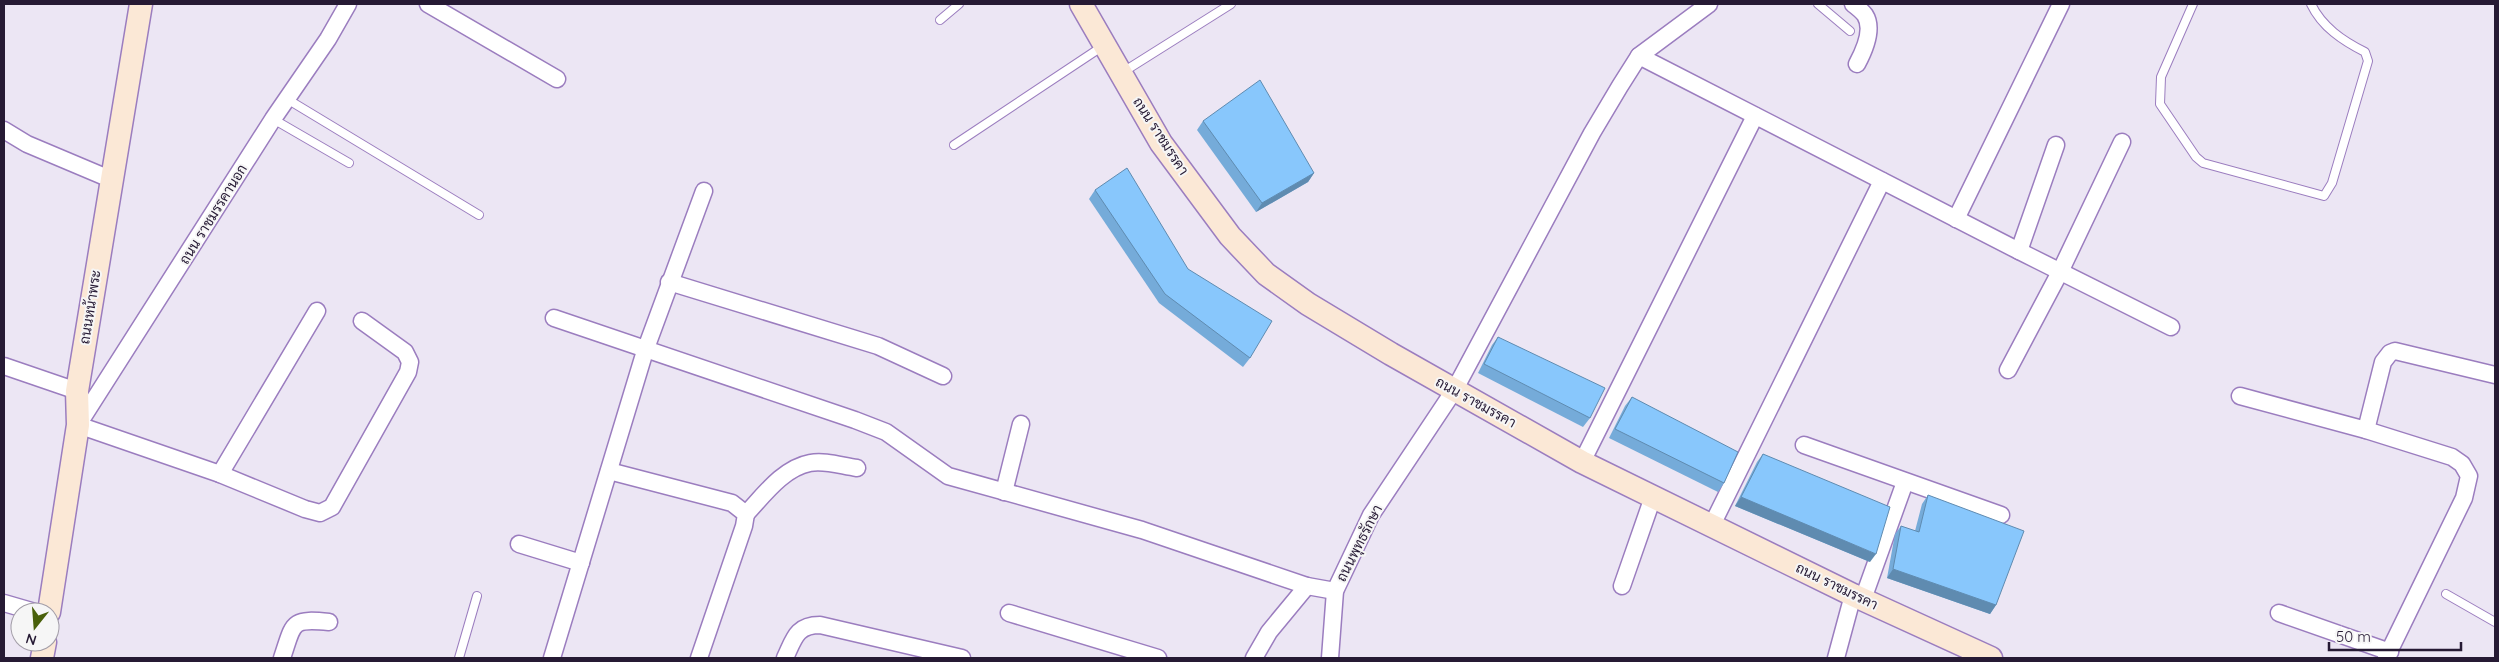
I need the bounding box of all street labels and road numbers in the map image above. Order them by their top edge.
street label: ถนน ราชมรรคา [1129,94,1193,178]
street label: ถนน ราชมรรคานอก [175,161,251,267]
street label: ถนนหน้าพระ [75,269,105,345]
street label: ถนน ราชมรรคา [1433,372,1519,432]
street label: ถนนพุทธรักษา [1332,502,1387,585]
street label: ถนน ราชมรรคา [1793,558,1881,614]

